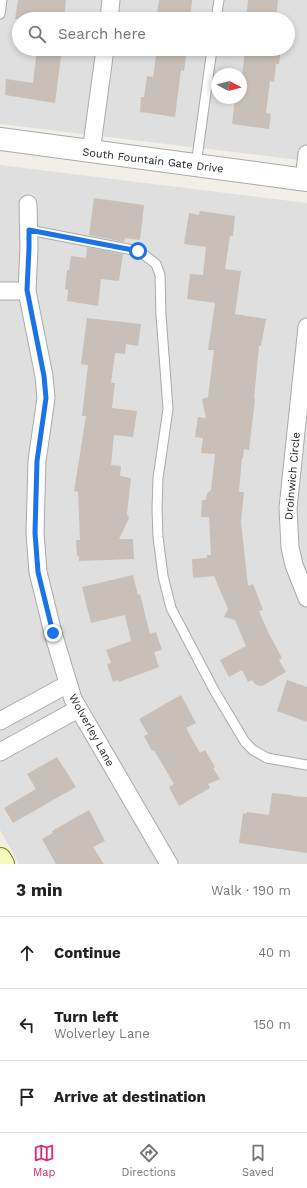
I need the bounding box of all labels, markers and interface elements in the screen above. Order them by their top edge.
search box [12,12,295,56]
icon: search [26,23,48,45]
text: Search here [58,25,146,43]
north arrow [211,68,247,104]
street label: South Fountain Gate Drive [82,145,224,176]
route start [129,242,147,260]
street label: Droinwich Circle [282,432,303,520]
route end [44,624,62,642]
street label: Wolverley Lane [66,692,117,769]
text: 3 min [16,880,62,900]
text: Walk · 190 m [211,883,291,898]
icon: ahead [16,942,38,964]
text: Continue [54,944,121,962]
text: 40 m [258,945,291,960]
text: Turn left [54,1008,118,1026]
icon: left [16,1014,38,1036]
text: 150 m [253,1017,291,1032]
text: Wolverley Lane [54,1026,150,1041]
icon: arrive [16,1086,38,1108]
text: Arrive at destination [54,1088,206,1106]
tab: Map [33,1142,55,1179]
tab: Directions [122,1142,176,1179]
tab: Saved [242,1142,274,1179]

